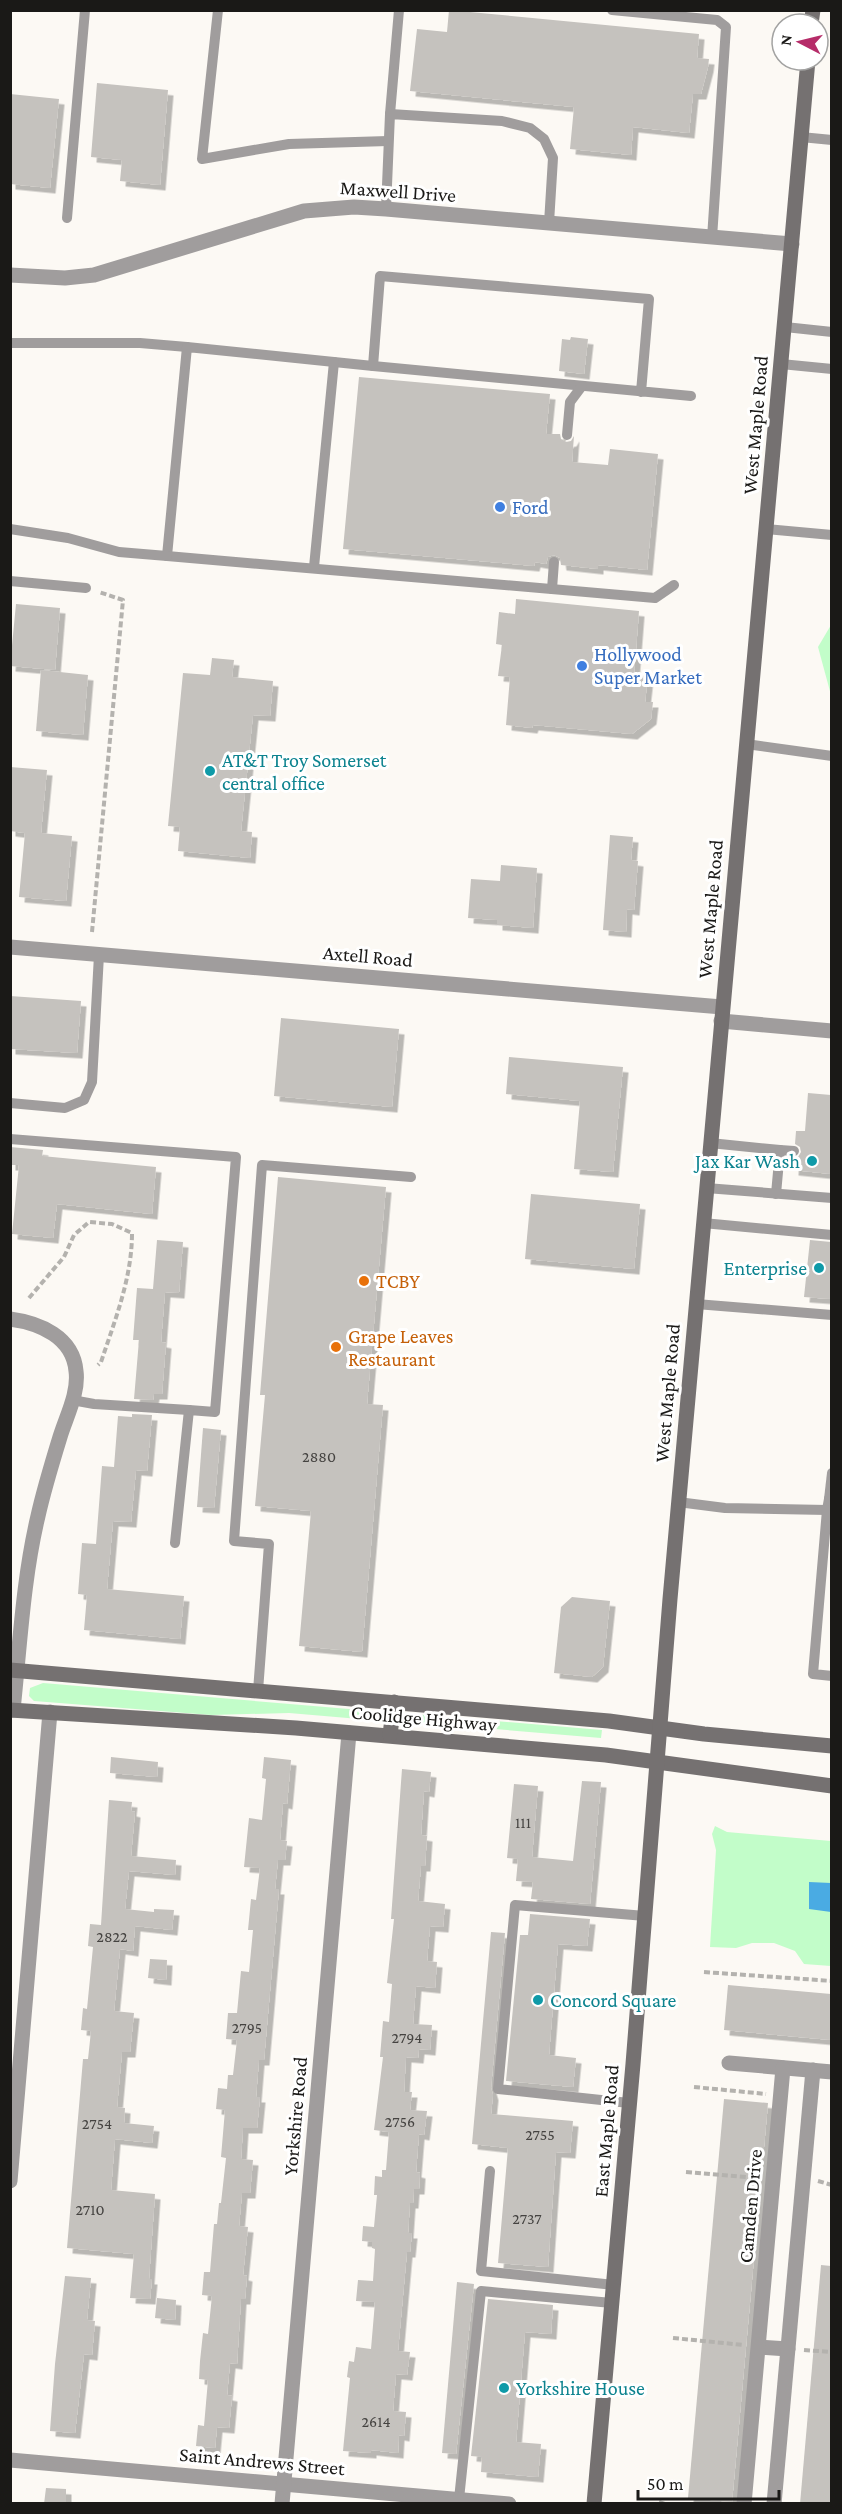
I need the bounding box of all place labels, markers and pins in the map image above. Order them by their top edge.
place label: Ford [512,496,549,518]
marker: Ford [493,500,507,514]
place label: Hollywood Super Market [594,643,702,689]
marker: Hollywood Super Market [575,659,589,673]
place label: AT&T Troy Somerset central office [222,749,387,794]
marker: AT&T Troy Somerset central office [203,764,217,778]
place label: Jax Kar Wash [693,1150,800,1173]
marker: Jax Kar Wash [805,1154,819,1168]
place label: Enterprise [724,1257,807,1280]
marker: Enterprise [812,1261,826,1275]
place label: TCBY [376,1270,420,1292]
marker: TCBY [357,1274,371,1288]
place label: Grape Leaves Restaurant [348,1325,453,1370]
marker: Grape Leaves Restaurant [329,1340,343,1354]
place label: Concord Square [550,1989,677,2012]
marker: Concord Square [531,1993,545,2007]
place label: Yorkshire House [516,2377,645,2399]
marker: Yorkshire House [497,2381,511,2395]

